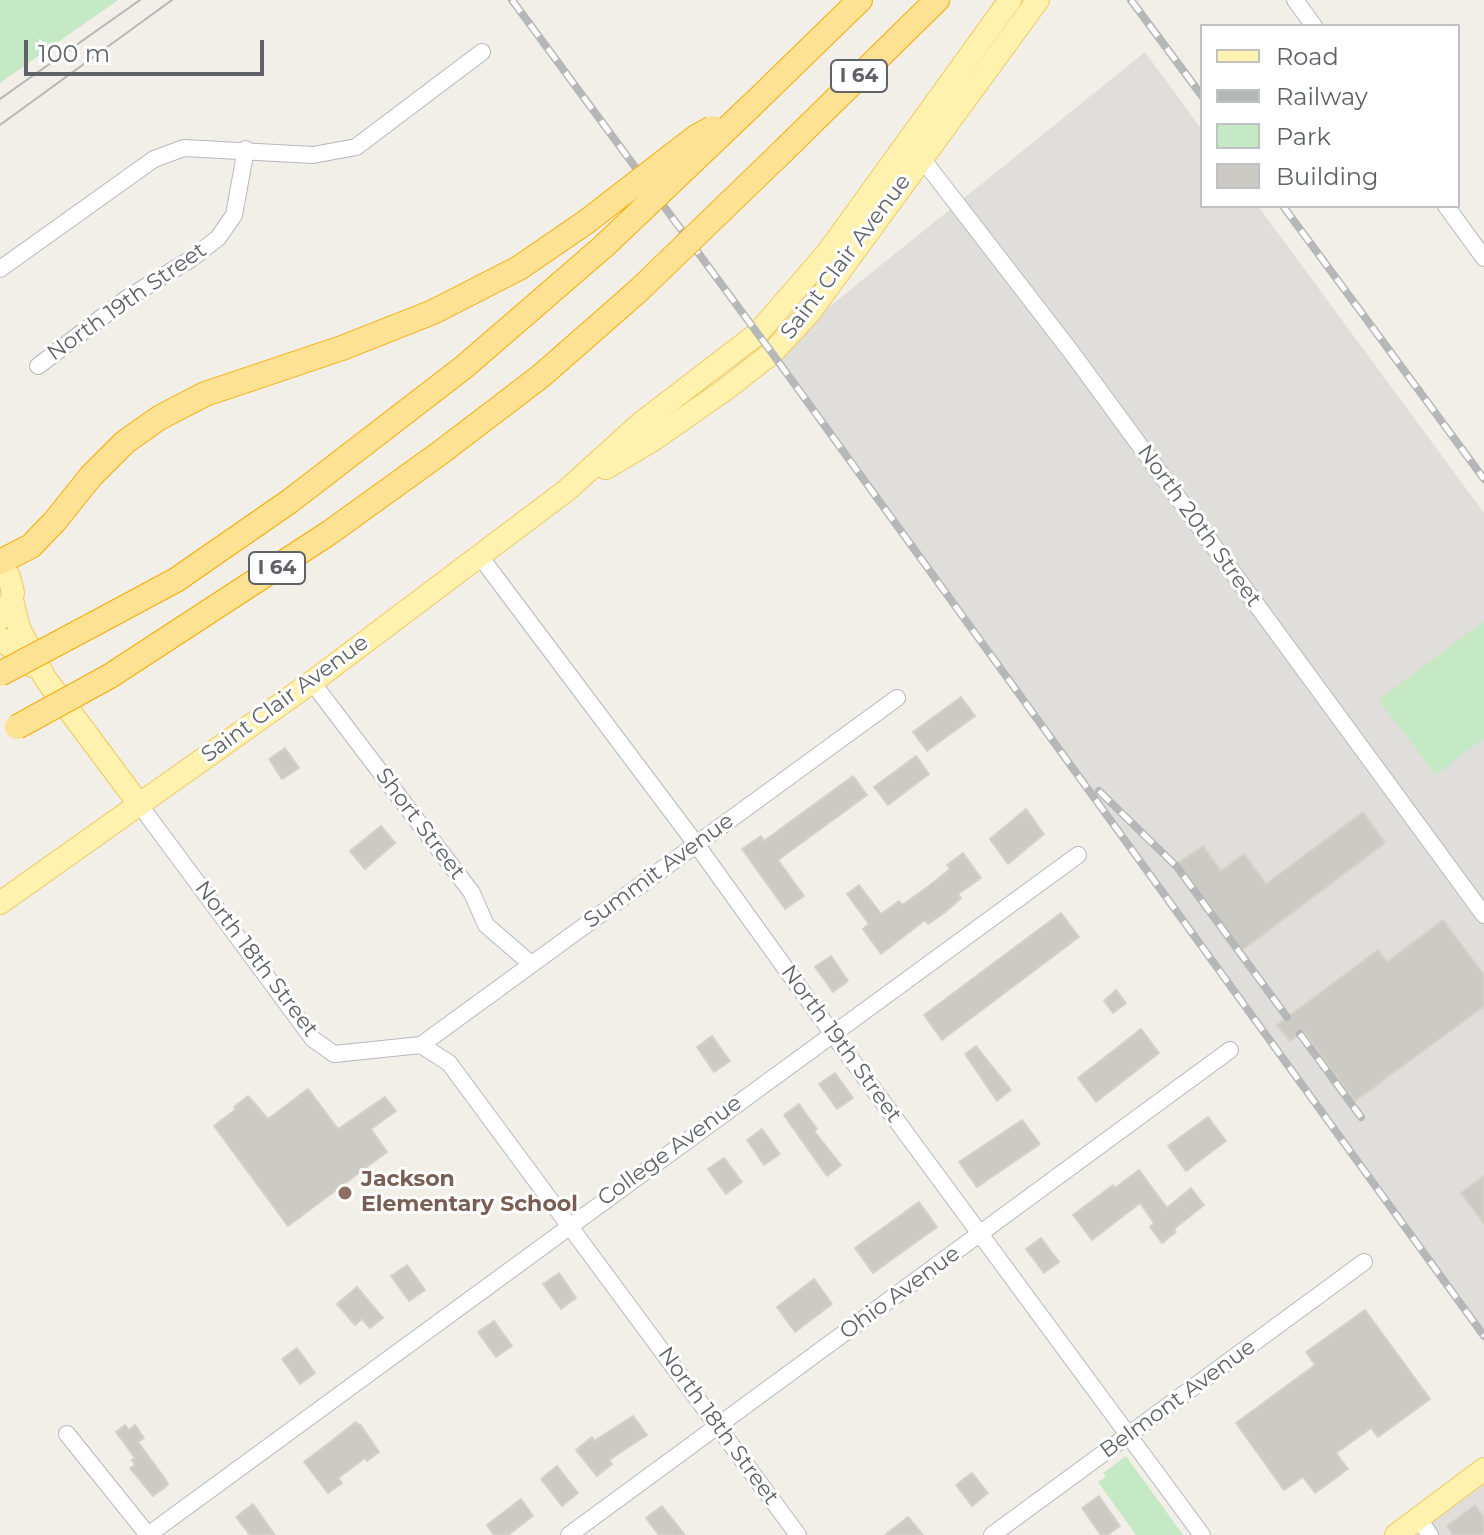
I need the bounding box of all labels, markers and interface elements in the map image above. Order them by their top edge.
scale bar [28,24,268,74]
legend [1200,24,1460,208]
text: 100 m [38,39,110,68]
text: Road [1276,42,1339,71]
road number: I 64 [831,60,887,92]
text: Railway [1276,82,1368,111]
text: Park [1276,122,1331,151]
text: Building [1276,162,1379,191]
street label: Saint Clair Avenue [775,169,917,345]
street label: North 19th Street [42,237,212,367]
street label: North 20th Street [1131,440,1267,612]
road number: I 64 [249,552,305,584]
street label: Saint Clair Avenue [196,630,374,768]
street label: Short Street [370,763,470,885]
street label: Summit Avenue [579,808,739,934]
street label: North 18th Street [189,876,323,1042]
street label: North 19th Street [775,960,907,1128]
street label: College Avenue [593,1090,747,1212]
place label: Jackson Elementary School [361,1167,578,1218]
marker: Jackson Elementary School [336,1184,354,1202]
street label: Ohio Avenue [835,1241,965,1345]
street label: Belmont Avenue [1095,1334,1261,1464]
street label: North 18th Street [652,1342,784,1510]

